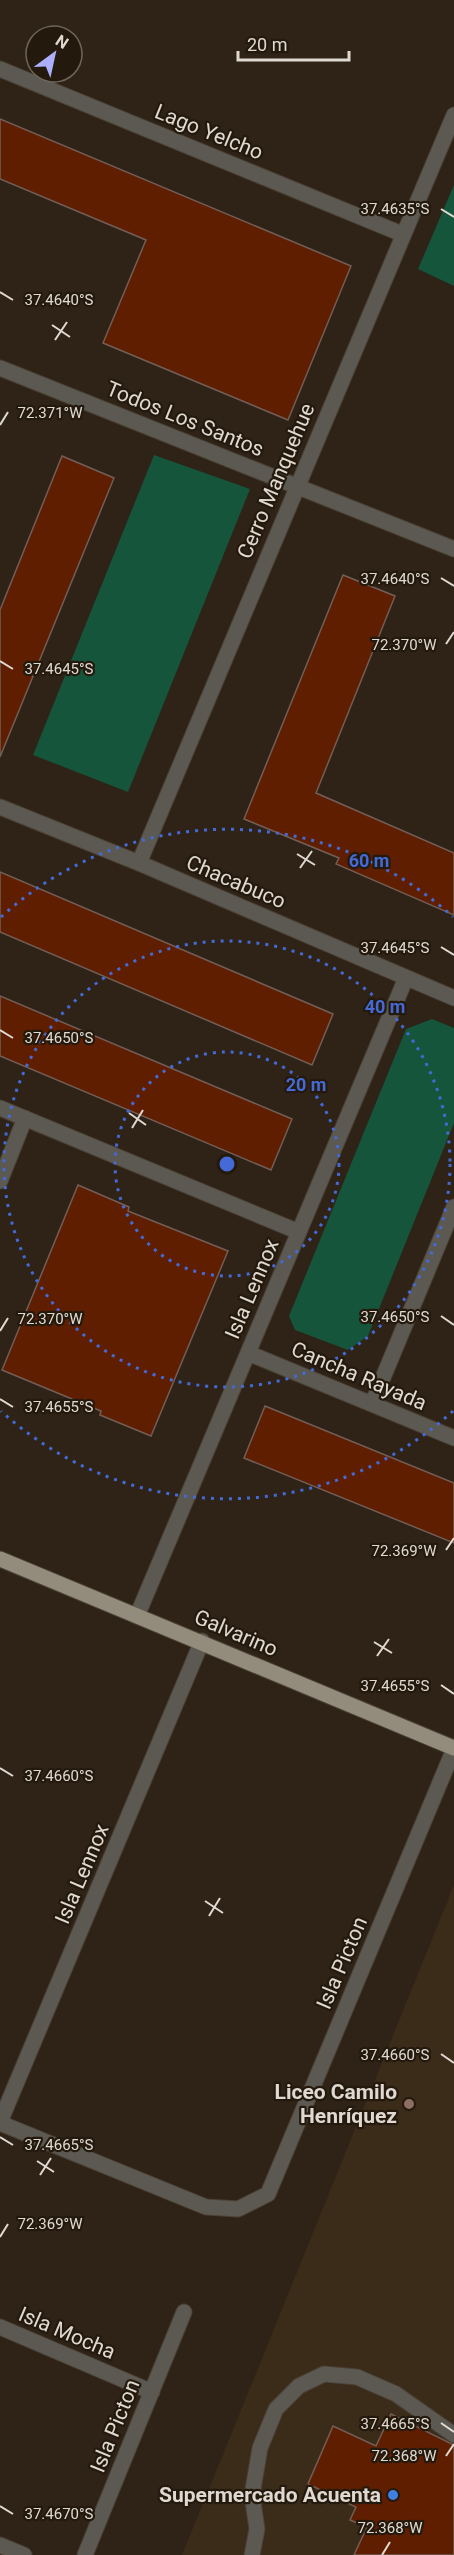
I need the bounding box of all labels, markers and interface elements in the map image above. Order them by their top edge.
north arrow [24,24,84,84]
scale bar [238,24,349,62]
text: N [52,31,72,53]
text: 20 m [247,34,287,55]
street label: Lago Yelcho [151,99,267,165]
text: 37.4635°S [360,200,430,218]
text: 37.4640°S [24,291,94,309]
street label: Todos Los Santos [103,376,267,462]
street label: Cerro Manquehue [232,400,320,562]
text: 72.371°W [17,404,83,422]
text: 37.4640°S [360,570,430,588]
text: 72.370°W [371,636,437,654]
text: 37.4645°S [24,660,94,678]
street label: Chacabuco [183,850,289,914]
text: 60 m [349,850,389,871]
text: 37.4645°S [360,939,430,957]
text: 40 m [365,996,405,1017]
text: 37.4650°S [24,1029,94,1047]
text: 20 m [286,1074,326,1095]
centre of rings [217,1154,237,1174]
street label: Isla Lennox [220,1235,284,1343]
text: 37.4650°S [360,1308,430,1326]
text: 72.370°W [17,1310,83,1328]
street label: Cancha Rayada [288,1337,430,1415]
text: 37.4655°S [24,1398,94,1416]
text: 72.369°W [371,1542,437,1560]
street label: Galvarino [191,1605,281,1661]
text: 37.4655°S [360,1677,430,1695]
text: 37.4660°S [24,1767,94,1785]
street label: Isla Lennox [50,1820,114,1928]
street label: Isla Picton [312,1913,372,2013]
text: 37.4660°S [360,2046,430,2064]
place label: Liceo Camilo Henríquez [275,2080,397,2128]
marker: Liceo Camilo Henríquez [402,2097,416,2111]
text: 37.4665°S [24,2136,94,2154]
text: 72.369°W [17,2215,83,2233]
street label: Isla Mocha [15,2302,119,2364]
street label: Isla Picton [86,2376,144,2476]
text: 37.4665°S [360,2415,430,2433]
text: 72.368°W [371,2447,437,2465]
place label: Supermercado Acuenta [159,2483,381,2507]
marker: Supermercado Acuenta [386,2488,400,2502]
text: 37.4670°S [24,2505,94,2523]
text: 72.368°W [357,2519,423,2537]

